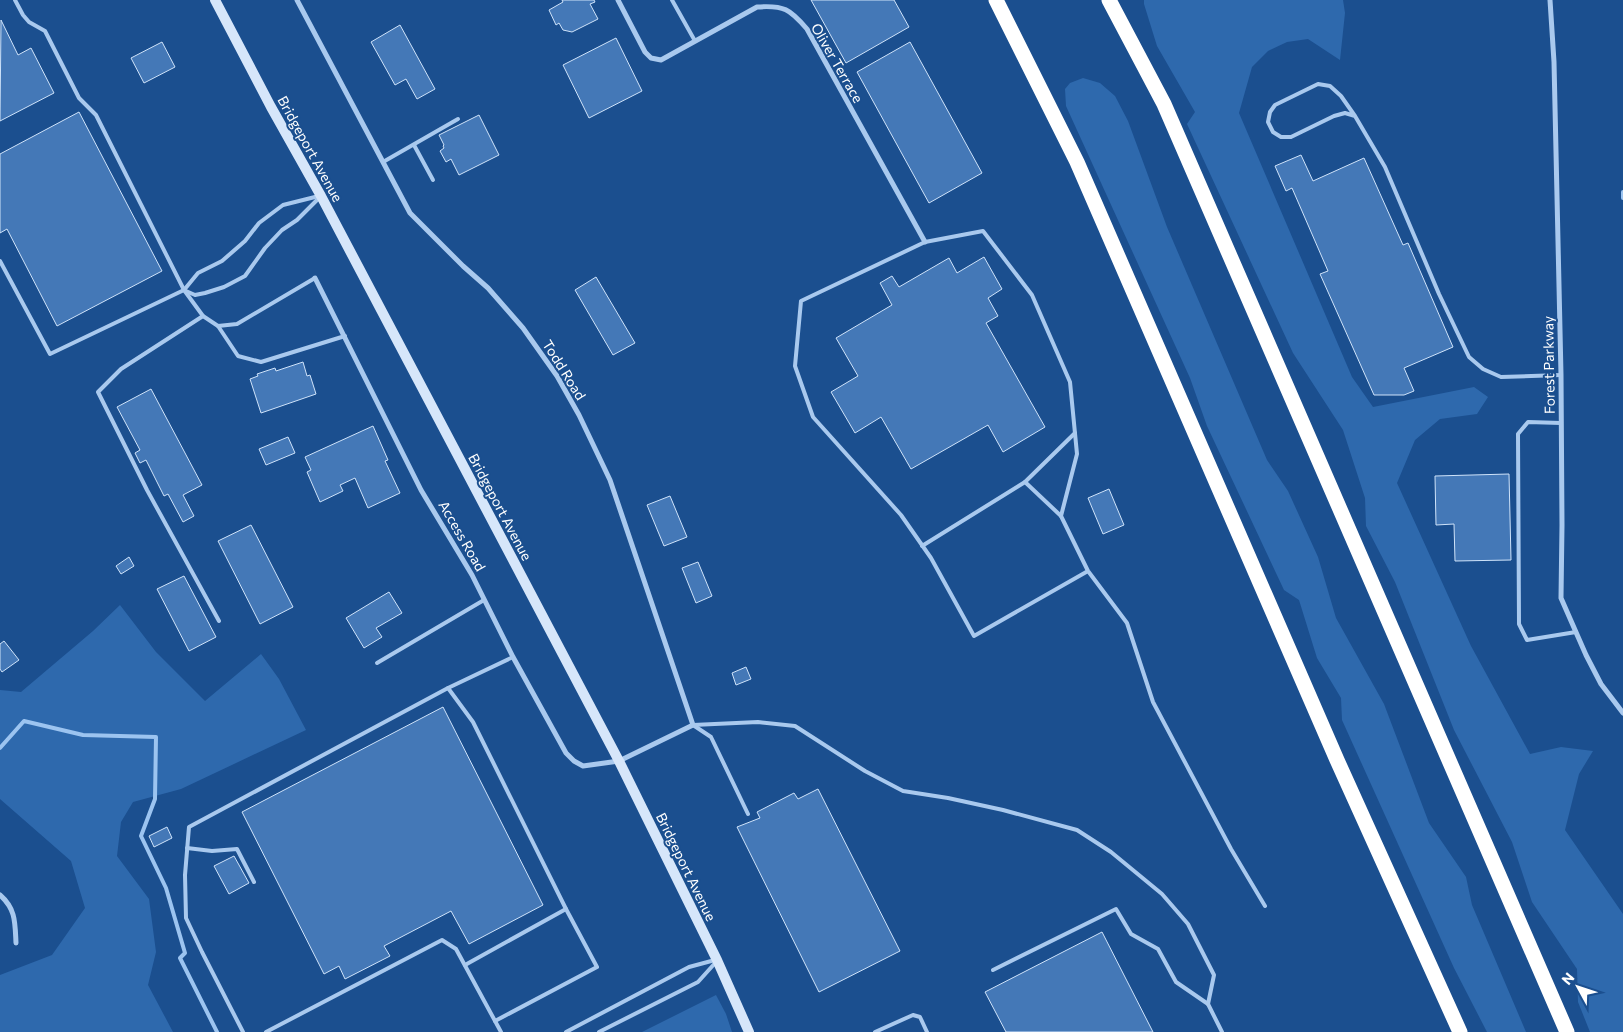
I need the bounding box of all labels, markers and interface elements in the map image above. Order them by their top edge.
street label: Oliver Terrace [808,20,867,106]
street label: Bridgeport Avenue [274,93,347,205]
street label: Forest Parkway [1539,316,1558,414]
street label: Todd Road [539,336,590,403]
street label: Bridgeport Avenue [465,450,536,563]
street label: Access Road [435,497,489,574]
street label: Bridgeport Avenue [653,810,720,924]
north arrow [1553,962,1603,1012]
text: N [1558,969,1578,988]

